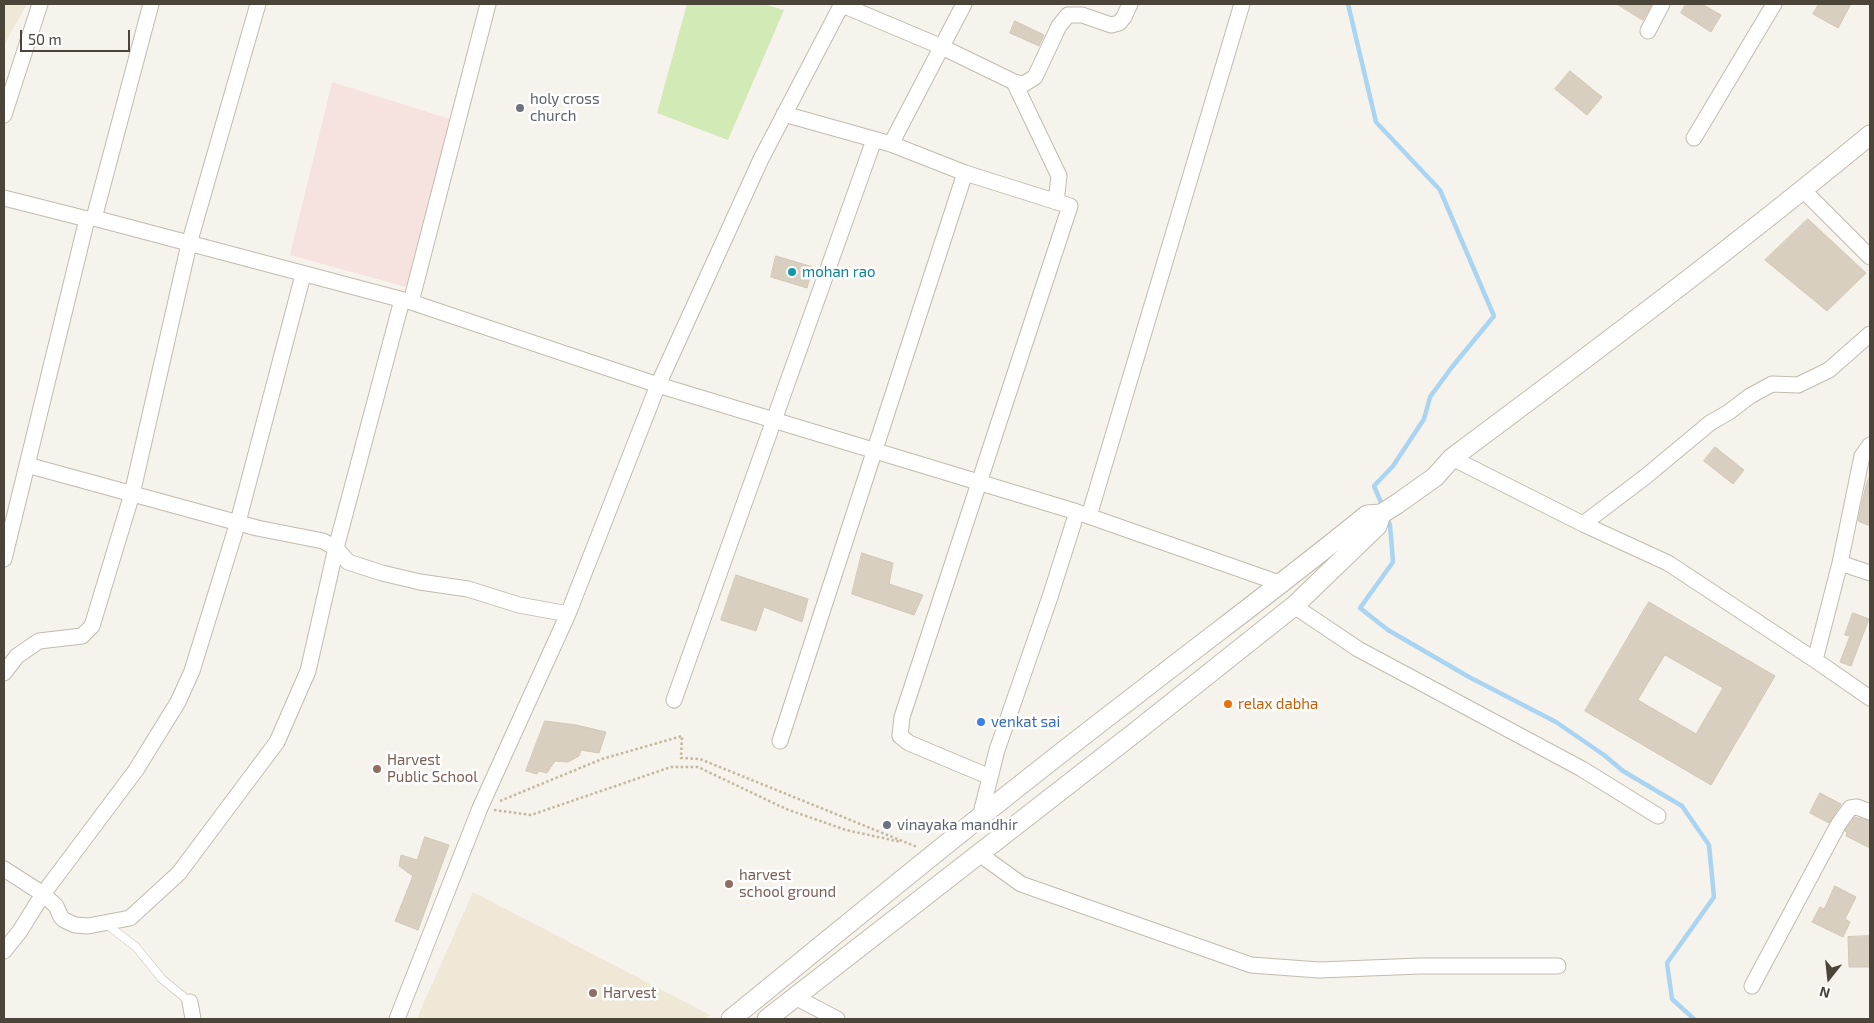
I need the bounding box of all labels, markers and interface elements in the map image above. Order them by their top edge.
scale bar [22,20,132,52]
text: 50 m [28,30,62,48]
place label: holy cross church [530,90,600,125]
marker: holy cross church [514,102,526,114]
place label: mohan rao [802,263,875,281]
marker: mohan rao [786,266,798,278]
place label: relax dabha [1238,695,1318,713]
marker: relax dabha [1222,698,1234,710]
place label: venkat sai [991,713,1060,731]
marker: venkat sai [975,716,987,728]
place label: Harvest Public School [387,751,478,786]
marker: Harvest Public School [371,763,383,775]
place label: vinayaka mandhir [897,816,1018,834]
marker: vinayaka mandhir [881,819,893,831]
place label: harvest school ground [739,866,836,901]
marker: harvest school ground [723,878,735,890]
north arrow [1804,953,1854,1003]
text: N [1818,983,1832,1002]
place label: Harvest [603,984,657,1002]
marker: Harvest [587,987,599,999]

